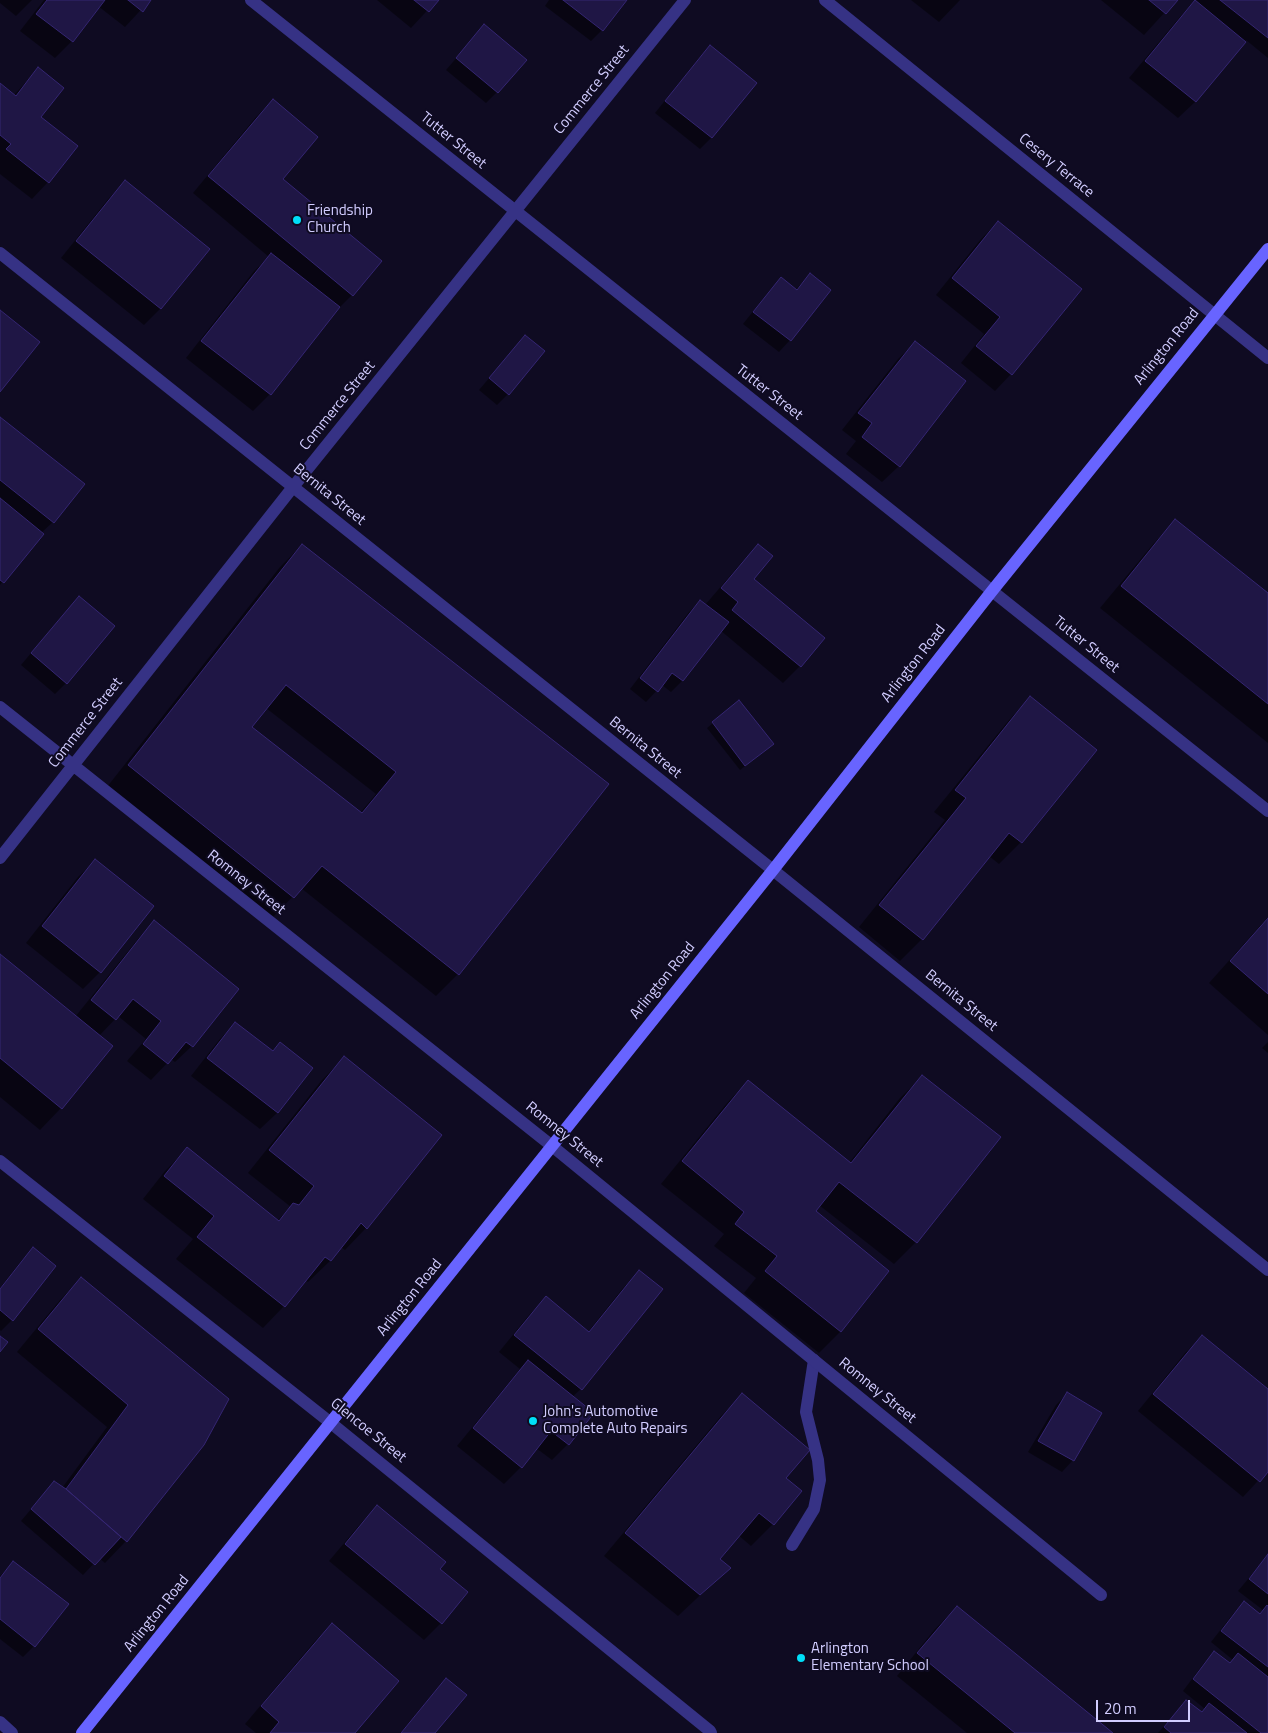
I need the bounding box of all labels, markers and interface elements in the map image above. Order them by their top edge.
street label: Commerce Street [551,42,633,138]
street label: Tutter Street [416,109,490,173]
street label: Cesery Terrace [1015,130,1097,202]
place label: Friendship Church [307,202,373,237]
marker: Friendship Church [291,214,303,226]
street label: Arlington Road [1131,305,1203,389]
street label: Commerce Street [297,358,379,454]
street label: Tutter Street [732,361,806,425]
street label: Bernita Street [289,460,369,530]
street label: Tutter Street [1049,613,1123,677]
street label: Arlington Road [878,622,950,706]
street label: Commerce Street [45,674,127,772]
street label: Bernita Street [605,713,685,783]
street label: Romney Street [203,847,289,919]
street label: Arlington Road [627,939,699,1023]
street label: Bernita Street [921,966,1001,1036]
street label: Romney Street [522,1098,606,1172]
street label: Arlington Road [374,1256,446,1340]
street label: Romney Street [835,1354,919,1428]
street label: Glencoe Street [326,1395,410,1467]
place label: John's Automotive Complete Auto Repairs [543,1403,687,1438]
marker: John's Automotive Complete Auto Repairs [527,1415,539,1427]
street label: Arlington Road [121,1572,193,1656]
place label: Arlington Elementary School [811,1640,929,1675]
marker: Arlington Elementary School [795,1652,807,1664]
scale bar [1098,1690,1192,1722]
text: 20 m [1104,1697,1137,1720]

